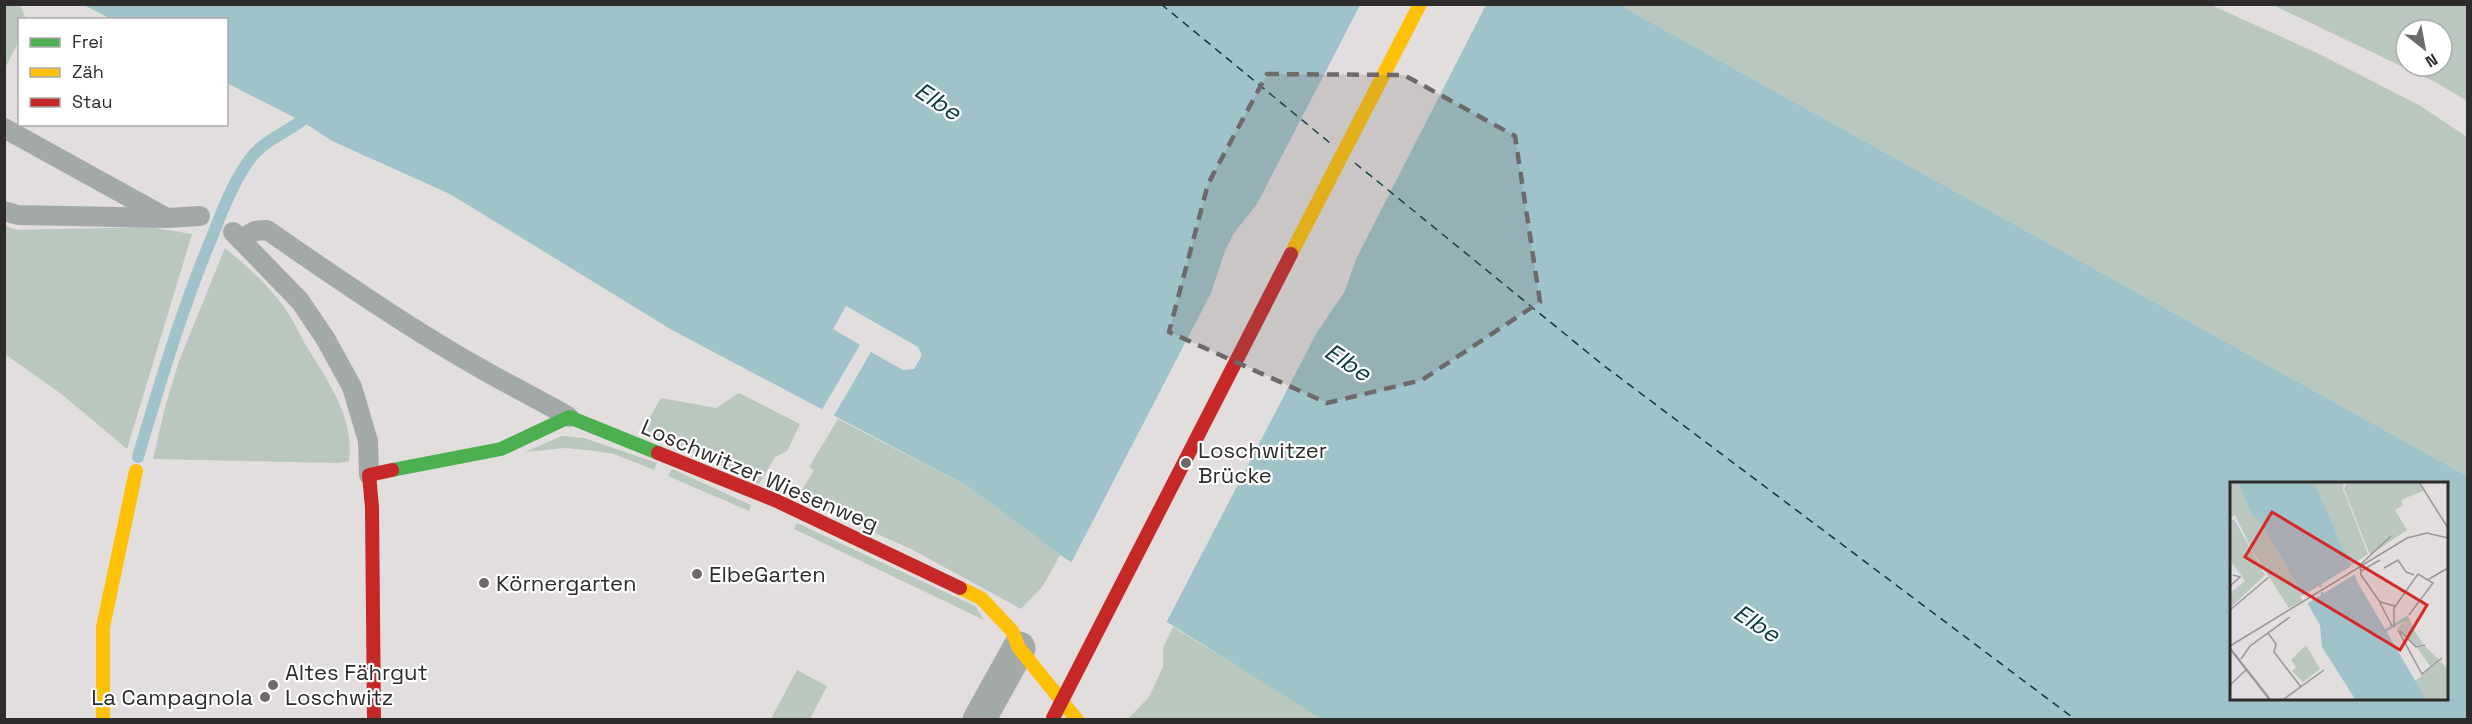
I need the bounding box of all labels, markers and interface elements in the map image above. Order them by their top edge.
legend [18,18,228,126]
north arrow [2394,18,2454,78]
text: Frei [72,30,103,53]
text: N [2421,49,2441,72]
text: Zäh [72,60,104,83]
water label: Elbe [909,75,968,128]
text: Stau [72,90,112,113]
water label: Elbe [1319,336,1378,389]
street label: Loschwitzer Wiesenweg [637,412,883,538]
place label: Loschwitzer Brücke [1198,436,1327,489]
marker: Loschwitzer Brücke [1179,456,1193,470]
inset map [2230,482,2448,700]
place label: ElbeGarten [709,560,826,588]
marker: ElbeGarten [690,567,704,581]
place label: Körnergarten [496,569,637,597]
marker: Körnergarten [477,576,491,590]
water label: Elbe [1728,597,1787,650]
place label: Altes Fährgut Loschwitz [285,658,428,711]
marker: Altes Fährgut Loschwitz [266,678,280,692]
place label: La Campagnola [91,683,253,711]
marker: La Campagnola [258,690,272,704]

